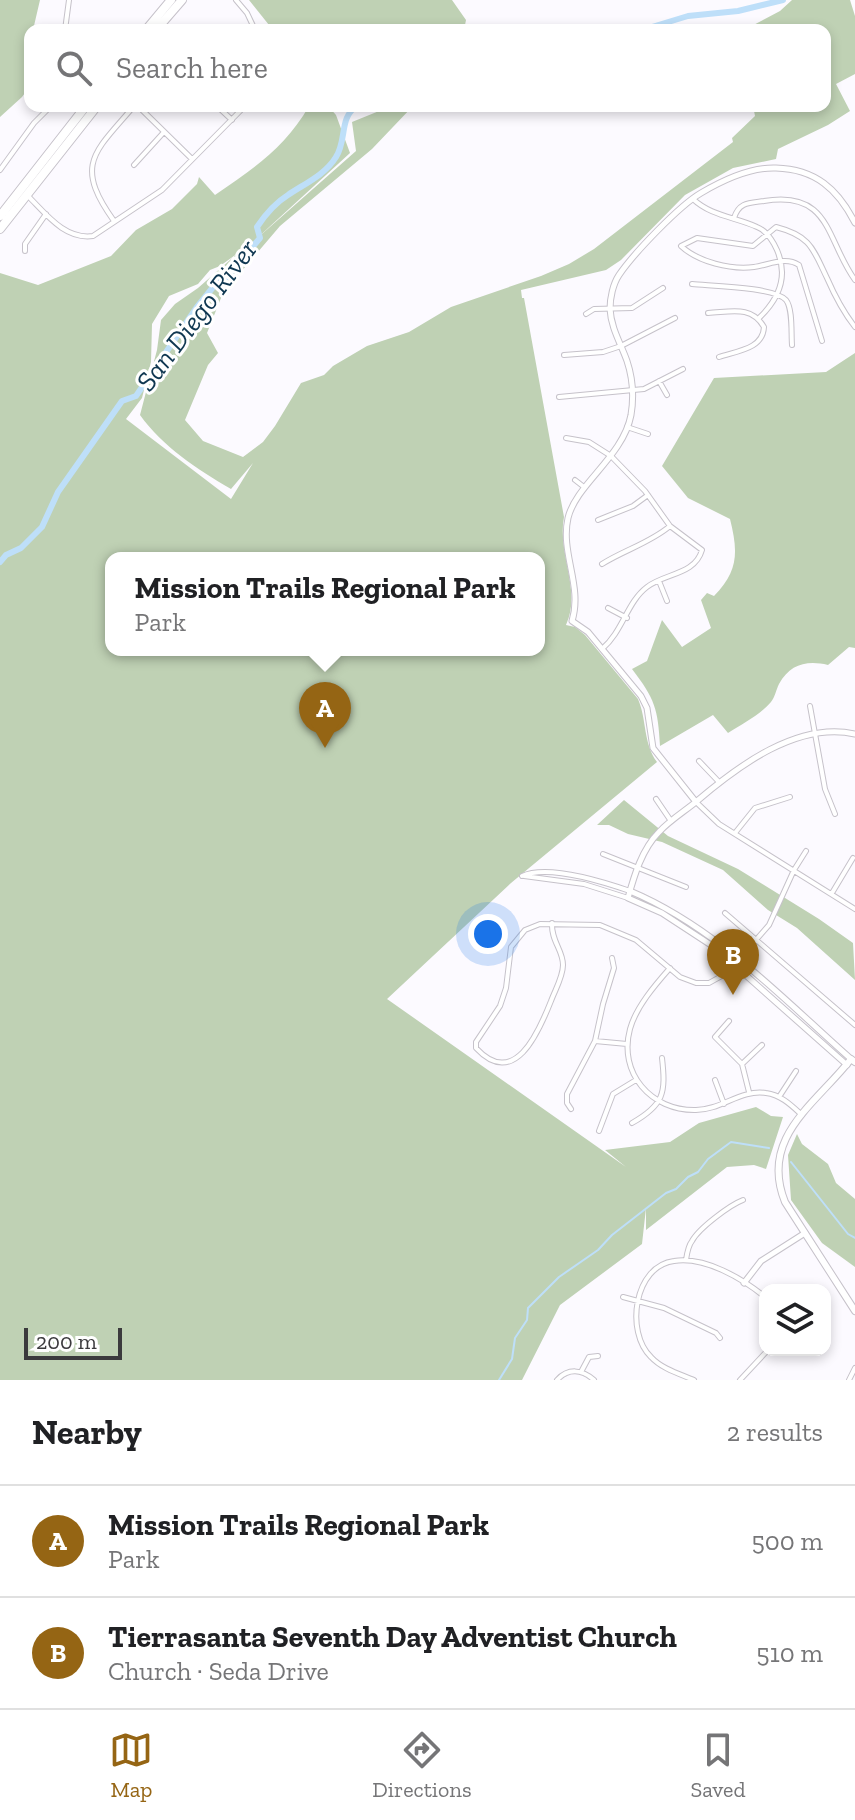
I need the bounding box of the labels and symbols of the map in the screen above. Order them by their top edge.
water label: San Diego River [129,233,264,397]
pin: A [299,682,351,748]
your location [468,914,508,954]
pin: B [707,929,759,995]
scale bar [24,1324,122,1360]

